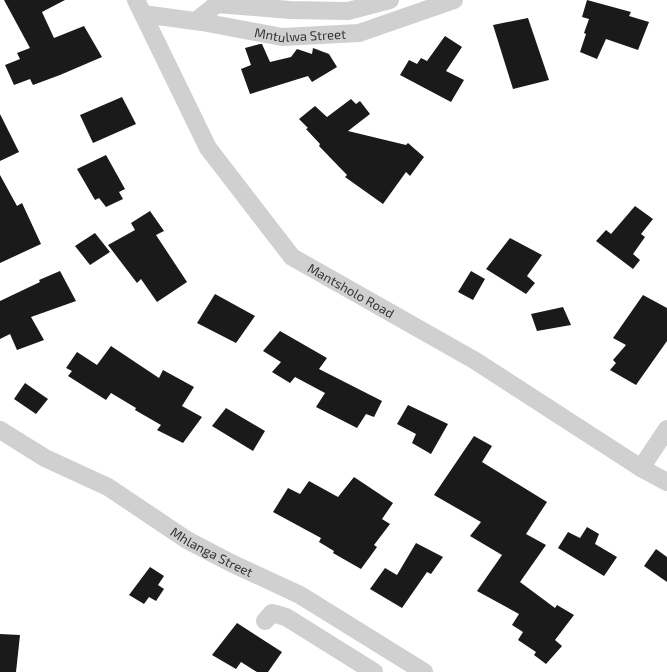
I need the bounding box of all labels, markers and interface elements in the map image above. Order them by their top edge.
street label: Mntulwa Street [253,24,346,45]
street label: Mantsholo Road [305,260,397,321]
street label: Mhlanga Street [168,523,256,580]

